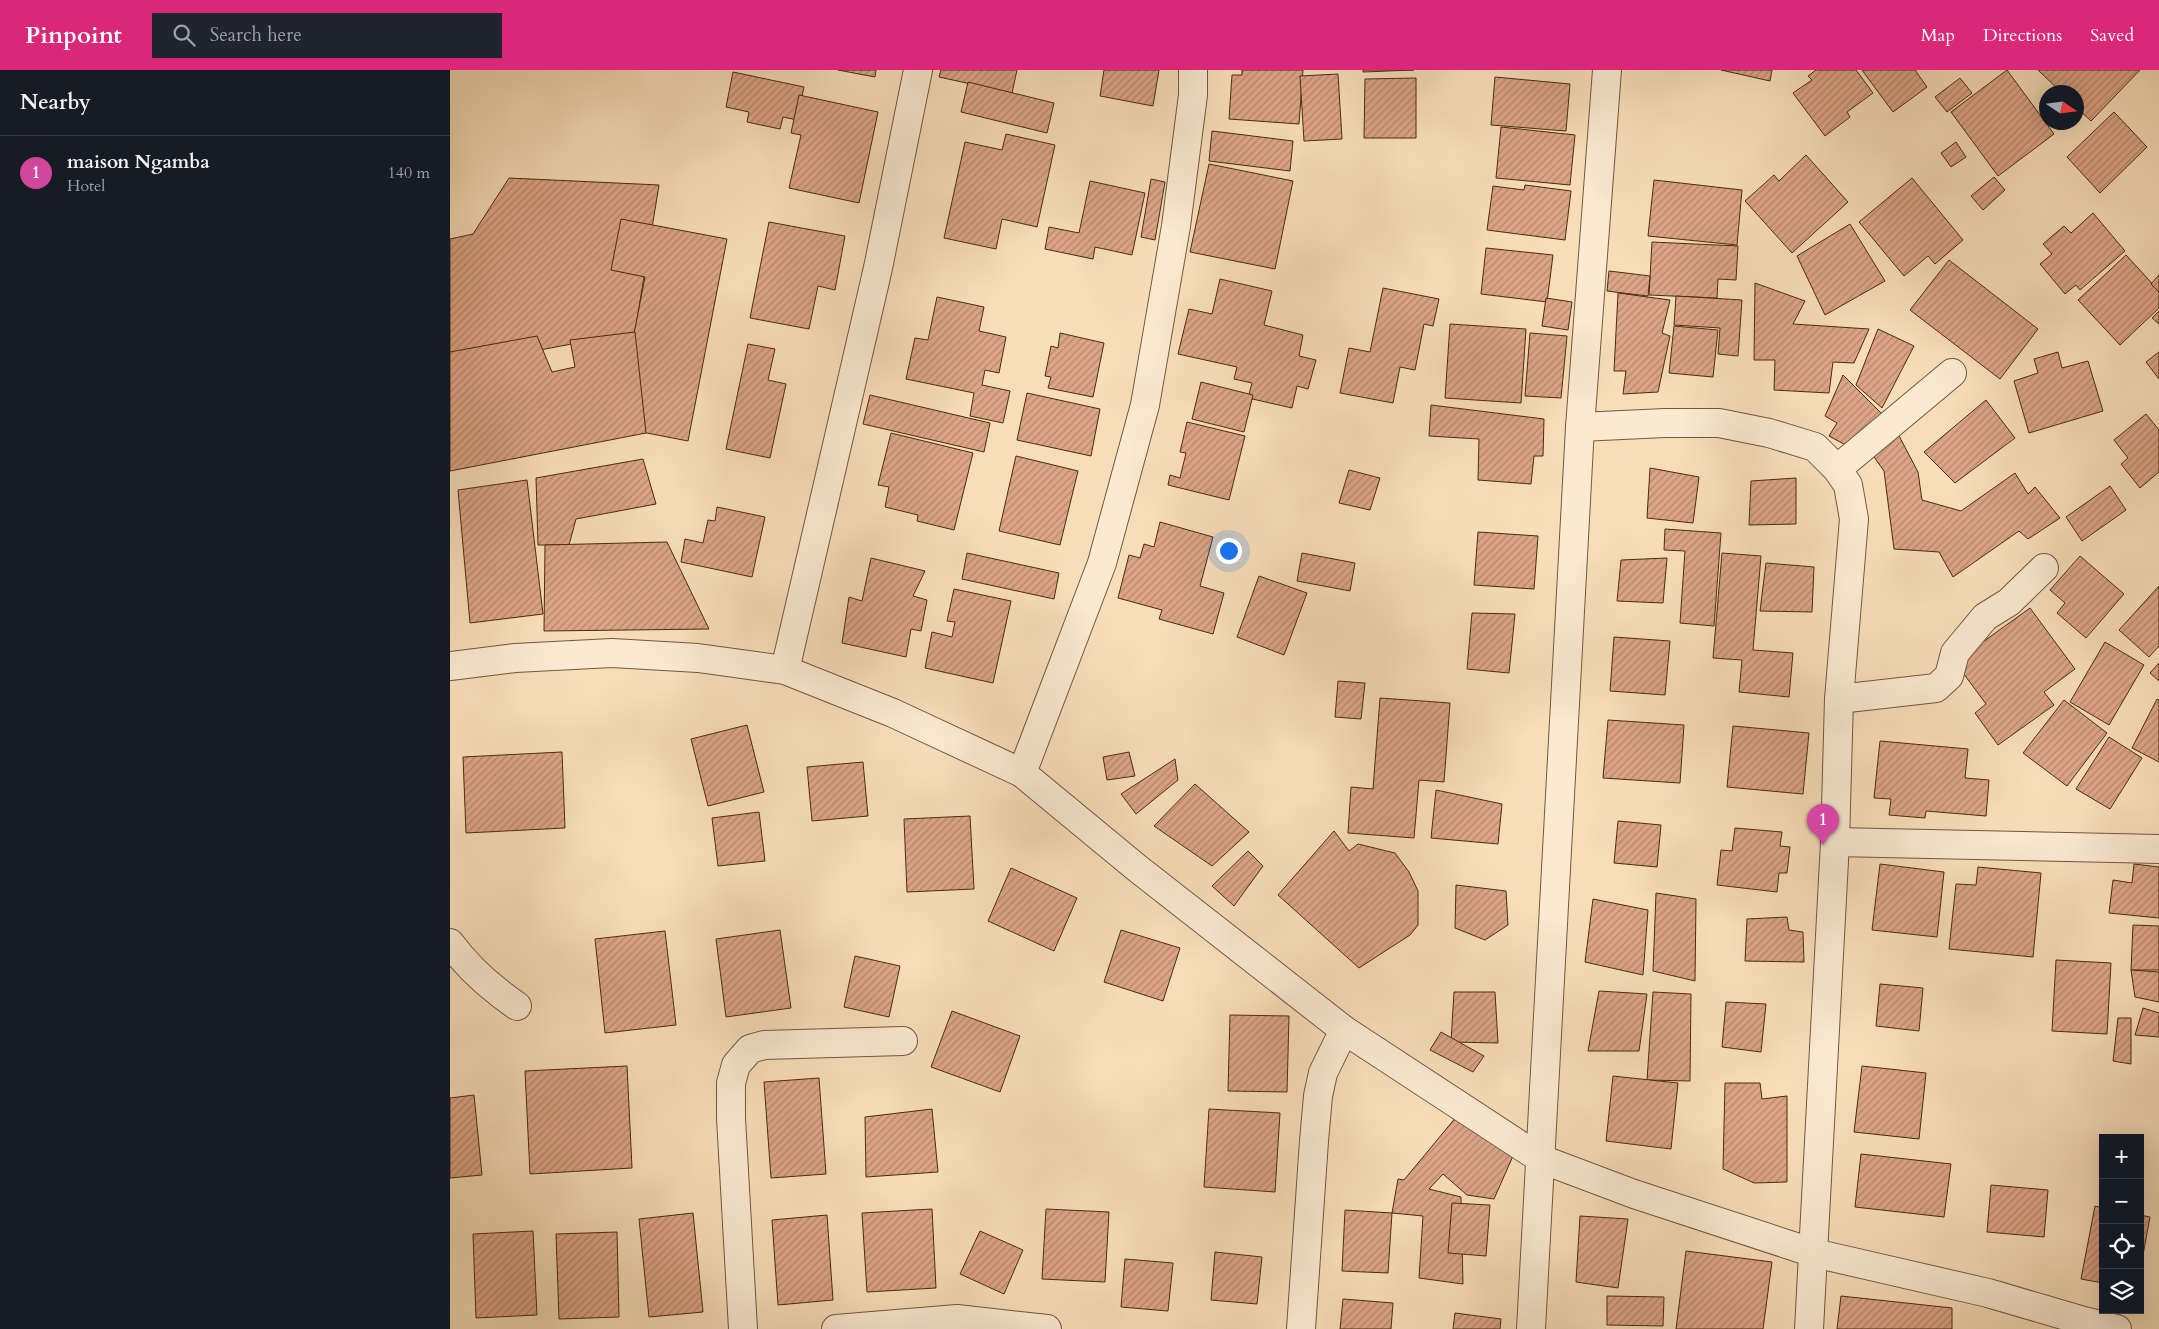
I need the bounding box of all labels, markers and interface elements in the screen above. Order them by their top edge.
search box [152,13,502,58]
text: Pinpoint [25,19,122,52]
icon: search [170,21,198,49]
text: Search here [210,22,302,48]
text: Map [1921,23,1955,48]
text: Directions [1983,23,2062,48]
text: Saved [2090,23,2134,48]
north arrow [2039,85,2084,130]
text: Nearby [20,88,91,117]
text: maison Ngamba [67,149,210,175]
text: 1 [32,162,40,184]
text: 140 m [388,162,430,184]
text: Hotel [67,175,105,197]
your location [1216,538,1242,564]
pin: 1 [1807,804,1839,845]
map controls [2099,1134,2144,1314]
button: + [2099,1134,2144,1179]
button: − [2099,1179,2144,1224]
button: locate [2099,1224,2144,1269]
button: layers [2099,1269,2144,1314]

